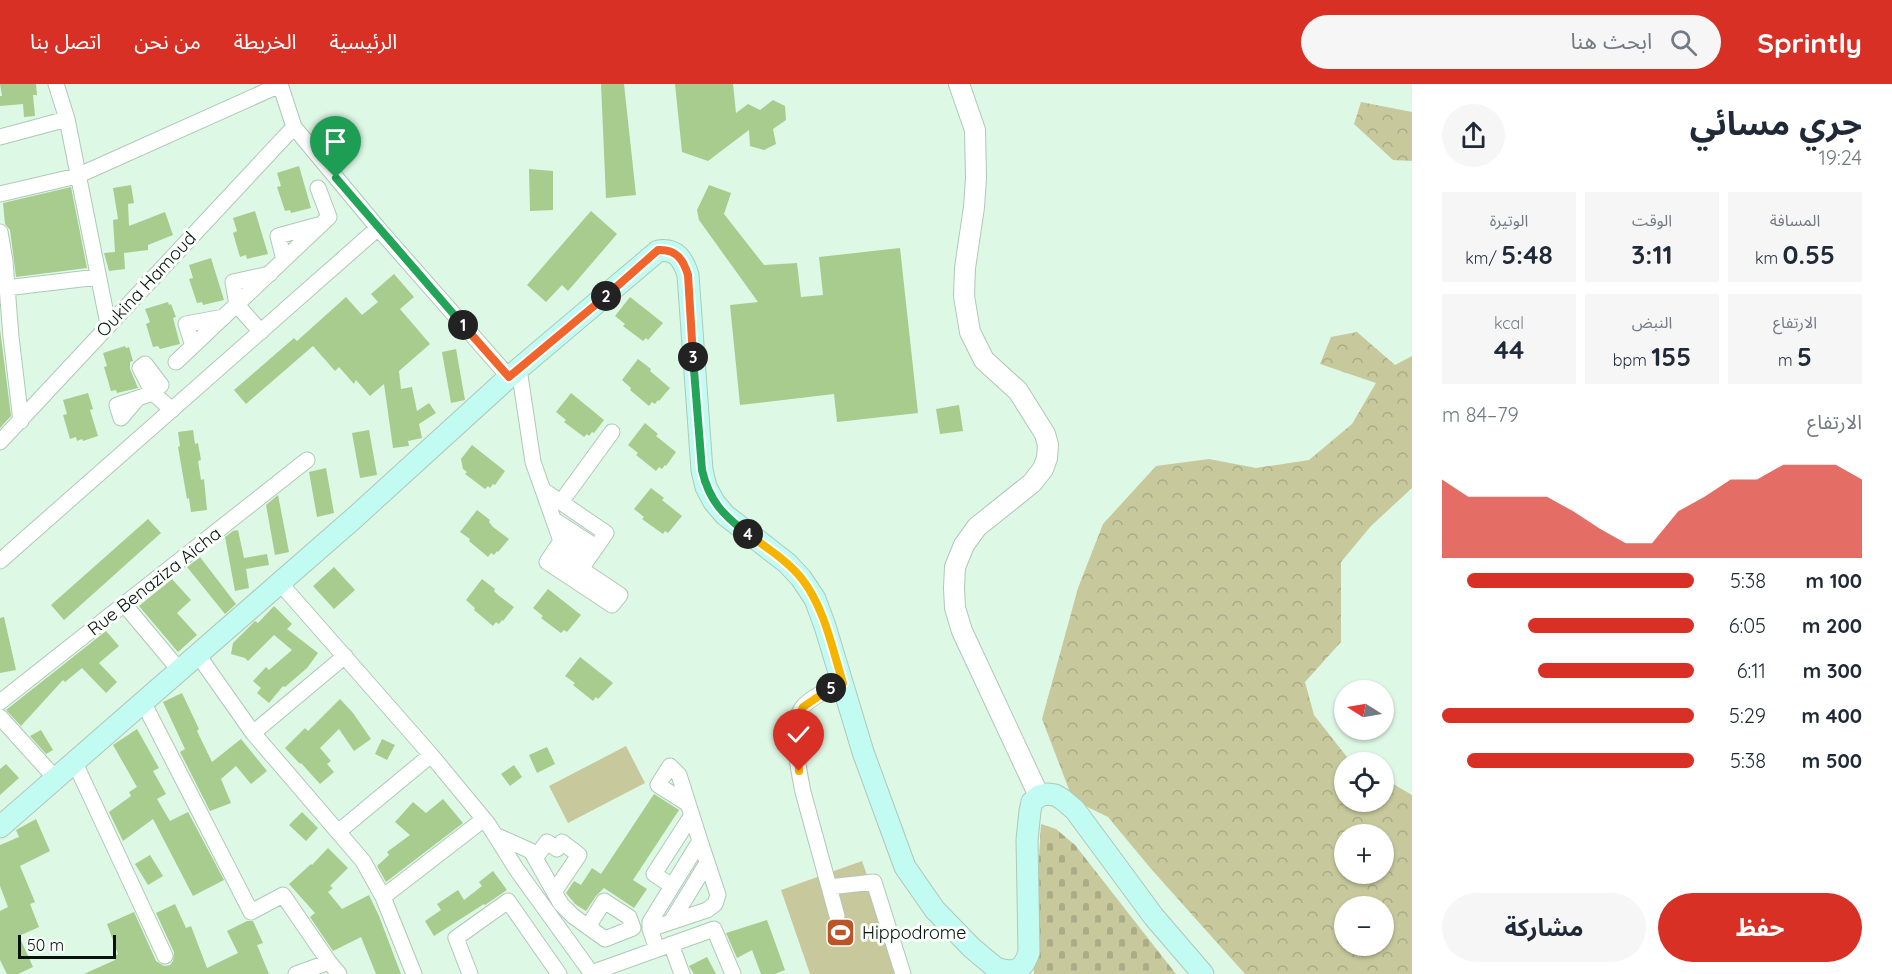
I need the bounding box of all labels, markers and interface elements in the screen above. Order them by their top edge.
search box [1301,15,1721,69]
text: Sprintly [1757,25,1862,60]
icon: search [1667,26,1700,59]
text: ابحث هنا [1570,27,1652,55]
text: اتصل بنا [30,28,101,54]
text: من نحن [134,28,201,54]
text: الخريطة [234,28,297,54]
text: الرئيسية [330,28,397,54]
text: جري مسائي [1690,102,1862,143]
button: share [1442,104,1505,167]
pin [310,116,361,178]
icon: arrive [319,125,352,158]
text: 19:24 [1818,145,1862,170]
text: الوتيرة [1490,210,1528,230]
text: الوقت [1632,210,1672,230]
text: المسافة [1770,210,1820,230]
street label: Oukina Hamoud [91,226,201,342]
text: 5:48 [1501,238,1553,271]
text: 3:11 [1631,238,1673,271]
text: 0.55 [1783,238,1835,271]
text: /km [1465,248,1501,268]
text: km [1755,248,1783,268]
pin: 2 [591,281,621,311]
text: 2 [601,286,611,306]
pin: 1 [448,310,478,340]
text: النبض [1632,312,1672,332]
text: الارتفاع [1773,312,1817,332]
text: kcal [1494,313,1524,333]
text: 1 [460,315,466,335]
text: 44 [1494,333,1524,366]
text: 155 [1651,340,1691,373]
text: 5 [1797,340,1812,373]
pin: 3 [678,342,708,372]
text: 3 [689,347,697,367]
text: bpm [1613,350,1651,370]
text: m [1778,350,1797,370]
text: 79–84 m [1442,402,1519,427]
text: الارتفاع [1807,409,1862,434]
pin: 4 [733,519,763,549]
street label: Rue Benaziza Aicha [83,522,225,640]
text: 4 [743,524,753,544]
text: 5:38 [1730,568,1766,593]
text: 100 m [1806,568,1862,593]
text: 6:05 [1729,613,1766,638]
text: 200 m [1802,613,1862,638]
text: 6:11 [1737,658,1766,683]
text: 300 m [1803,658,1862,683]
pin: 5 [816,673,846,703]
text: 5 [826,678,836,698]
north arrow [1334,680,1394,740]
map controls [1334,680,1394,956]
text: 5:29 [1729,703,1766,728]
text: 400 m [1802,703,1862,728]
pin [773,709,824,771]
icon: check [782,718,815,751]
text: 5:38 [1730,748,1766,773]
text: 500 m [1802,748,1862,773]
button: locate [1334,752,1394,812]
button: + [1334,824,1394,884]
button: مشاركة [1442,893,1646,962]
button: حفظ [1658,893,1862,962]
button: − [1334,896,1394,956]
sports icon: Hippodrome [825,916,857,948]
place label: Hippodrome [862,921,966,944]
scale bar [18,932,116,960]
text: 50 m [27,935,64,955]

